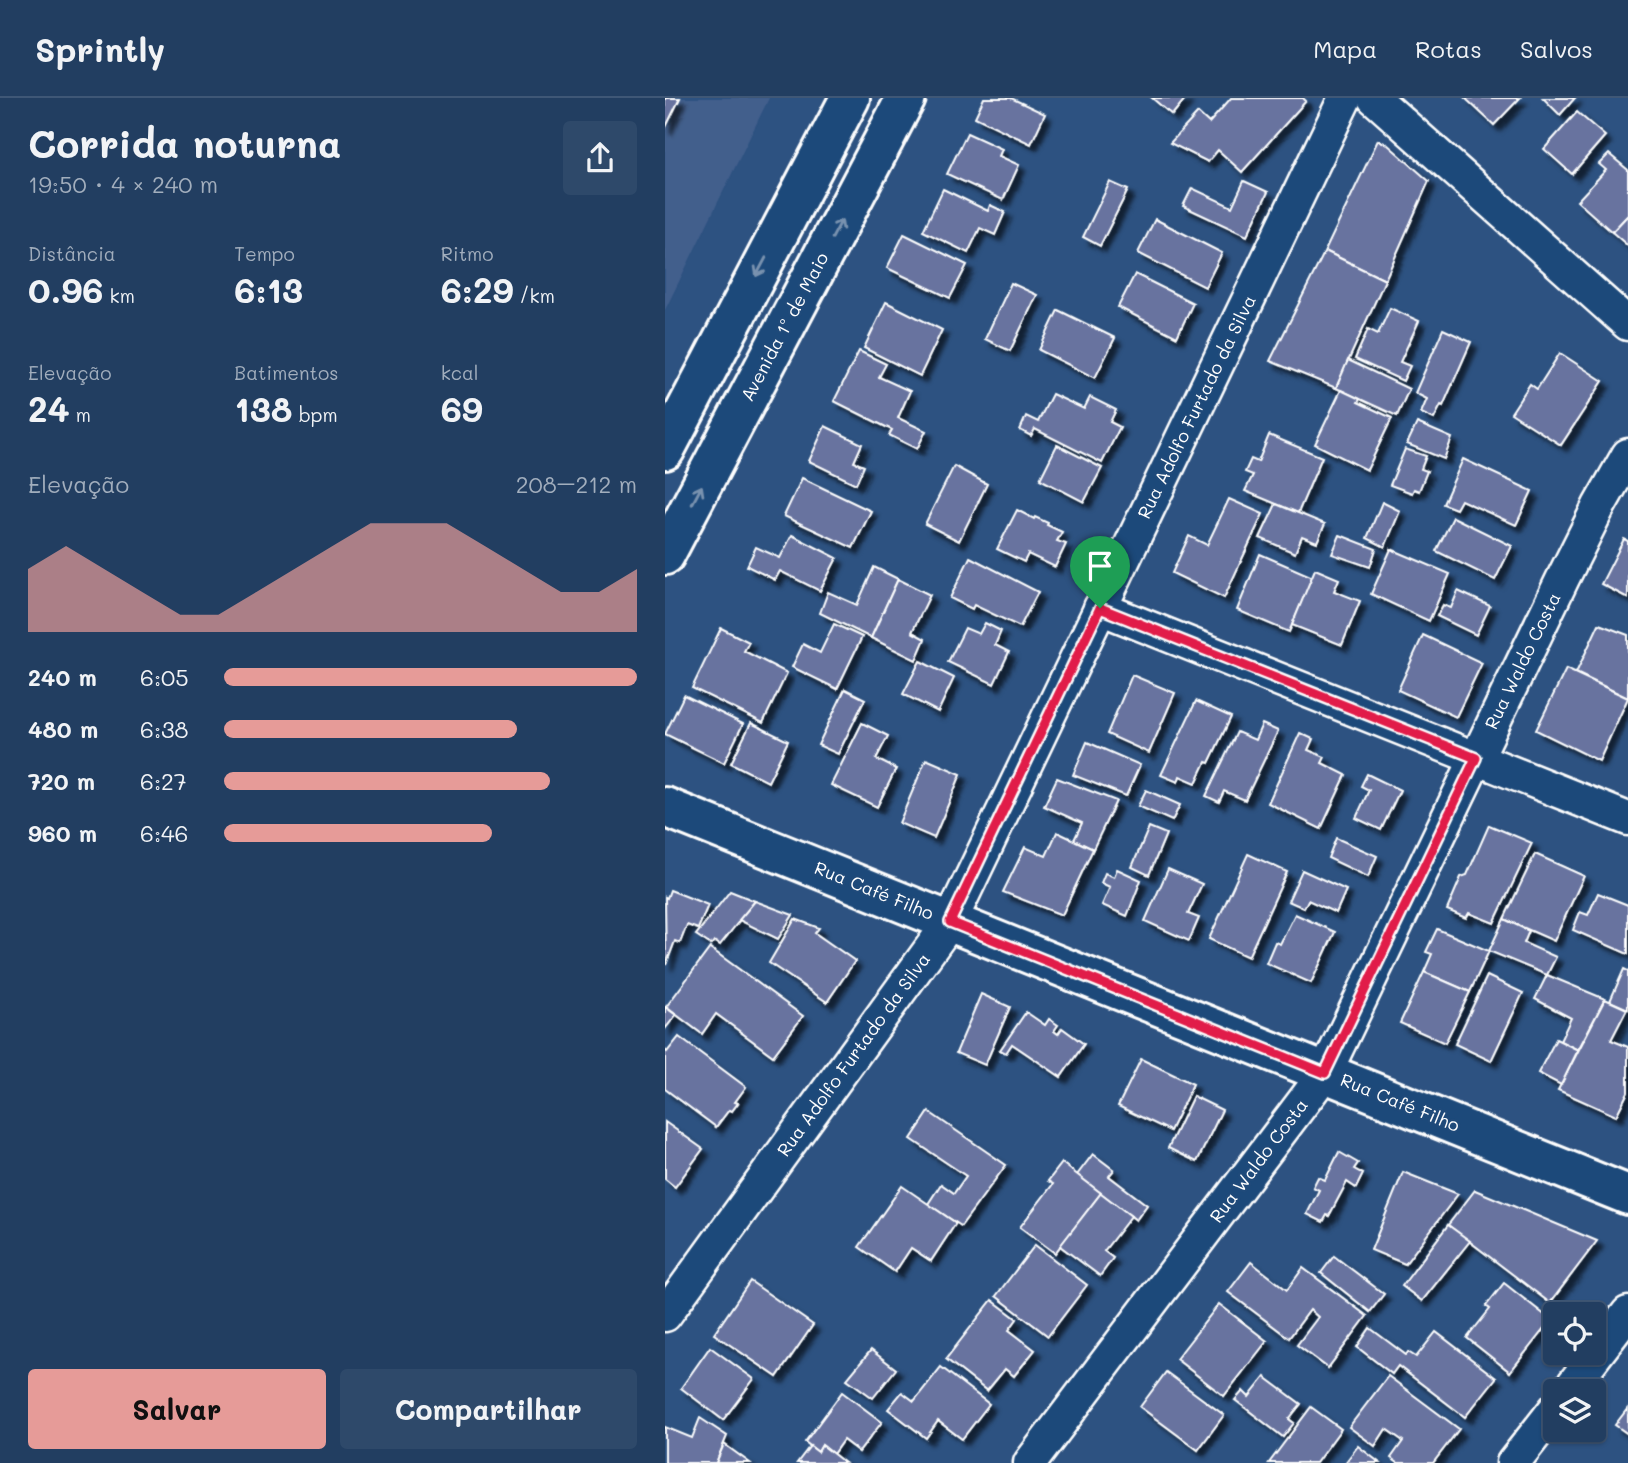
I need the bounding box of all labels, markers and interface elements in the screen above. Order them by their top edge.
text: Sprintly [35,27,165,70]
text: Mapa [1313,33,1377,64]
text: Rotas [1415,33,1482,64]
text: Salvos [1520,33,1593,64]
text: Corrida noturna [28,118,341,168]
button: share [563,121,637,195]
text: 19:50 · 4 × 240 m [28,169,218,199]
one-way arrow [830,219,844,239]
text: Distância [28,241,116,266]
text: Tempo [234,241,295,266]
text: Ritmo [441,241,493,266]
street label: Avenida 1º de Maio [735,248,834,405]
one-way arrow [754,256,768,277]
text: 0.96 [28,266,104,312]
text: 6:13 [234,266,303,312]
text: 6:29 [441,266,514,312]
text: km [104,283,135,308]
text: /km [514,283,555,308]
street label: Rua Adolfo Furtado da Silva [1131,291,1261,522]
text: Elevação [28,360,112,385]
text: Batimentos [234,360,338,385]
text: kcal [441,360,479,385]
text: 24 [28,385,70,431]
text: 138 [234,385,293,431]
text: 69 [441,385,483,431]
text: m [70,402,91,427]
text: bpm [293,402,338,427]
text: Elevação [28,469,129,499]
text: 208–212 m [516,469,637,499]
one-way arrow [691,485,704,506]
pin [1070,536,1130,608]
icon: arrive [1081,547,1119,585]
street label: Rua Waldo Costa [1479,588,1566,733]
text: 240 m [28,662,97,692]
text: 6:05 [140,662,189,692]
text: 480 m [28,714,98,744]
text: 6:38 [140,714,188,744]
text: 720 m [28,766,95,796]
text: 6:27 [140,766,187,796]
text: 960 m [28,818,97,848]
text: 6:46 [140,818,188,848]
street label: Rua Café Filho [811,855,938,925]
street label: Rua Adolfo Furtado da Silva [771,948,935,1161]
street label: Rua Café Filho [1337,1067,1464,1137]
street label: Rua Waldo Costa [1204,1094,1313,1227]
map controls [1543,1302,1606,1442]
button: locate [1543,1302,1606,1365]
button: Salvar [28,1369,326,1449]
button: Compartilhar [340,1369,637,1449]
button: layers [1543,1379,1606,1442]

